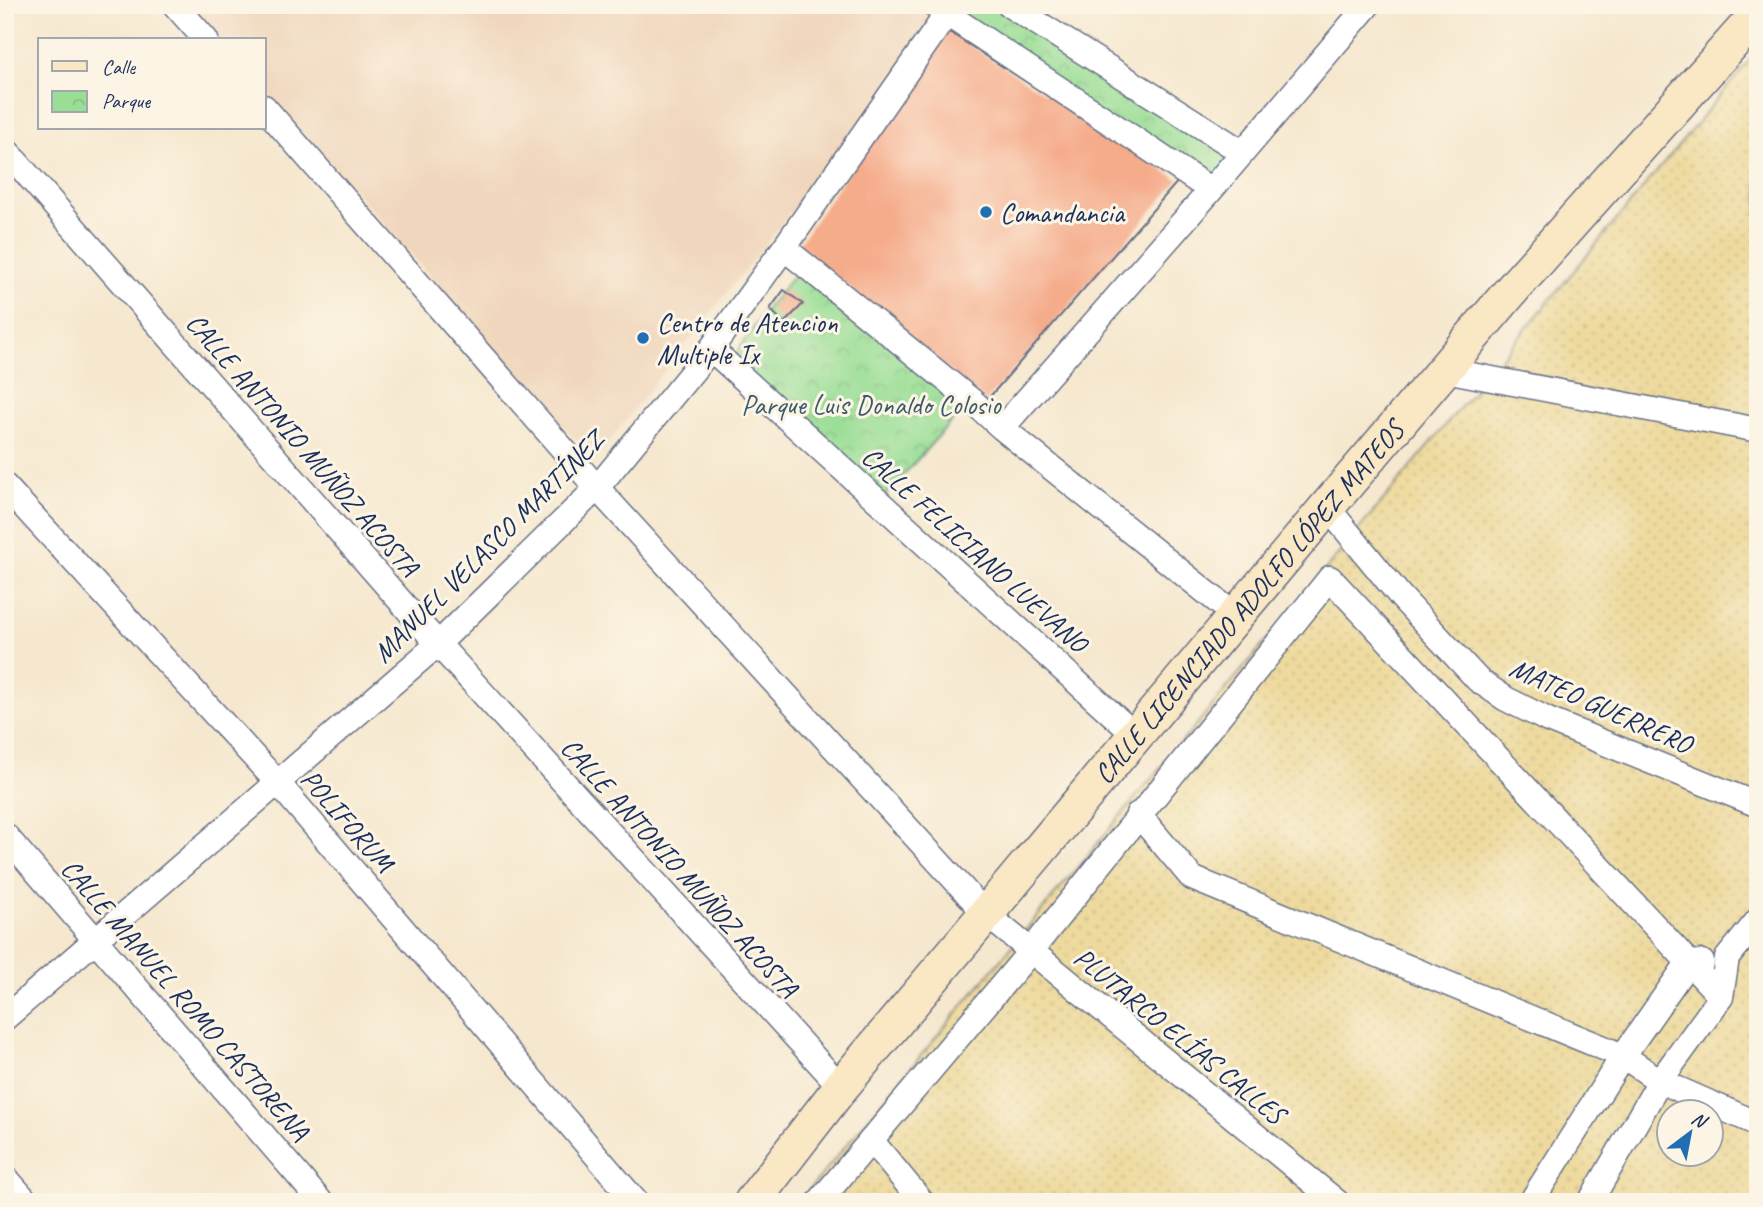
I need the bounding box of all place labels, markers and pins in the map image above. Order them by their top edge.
place label: Comandancia [1000,195,1126,230]
marker: Comandancia [978,204,994,220]
place label: Centro de Atencion Multiple Ix [657,305,838,372]
marker: Centro de Atencion Multiple Ix [635,330,651,346]

